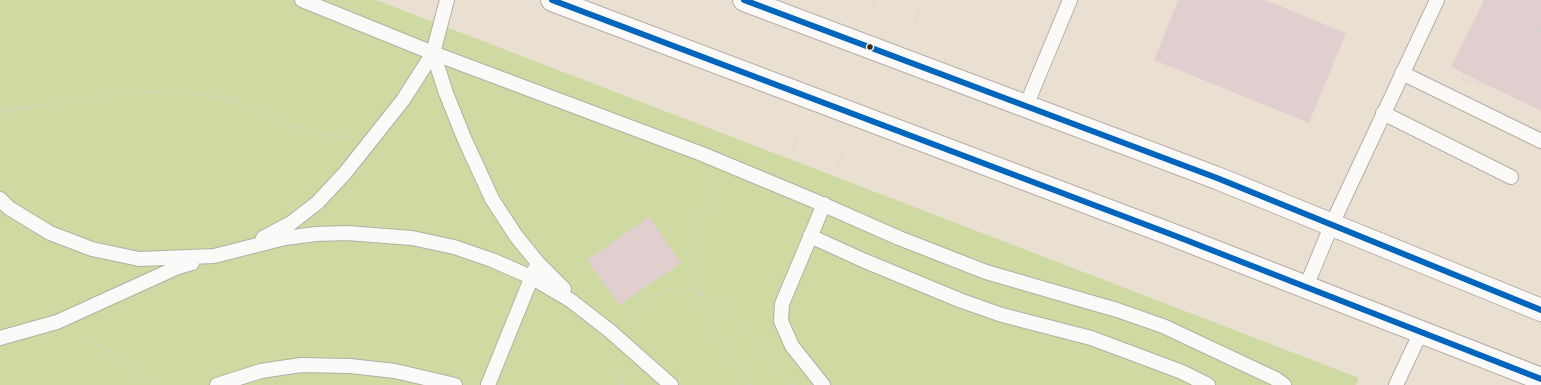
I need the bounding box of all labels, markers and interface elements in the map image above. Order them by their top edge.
unlabelled marker [865,42,875,52]

